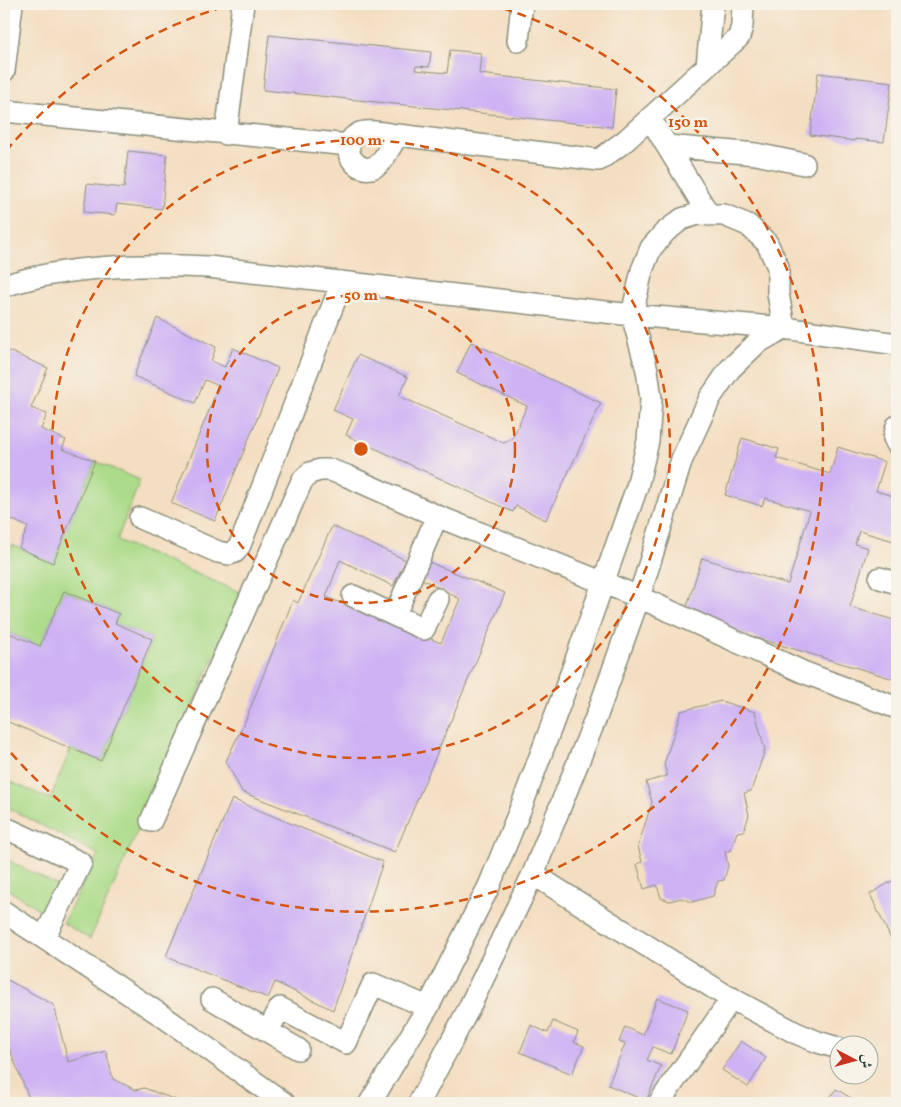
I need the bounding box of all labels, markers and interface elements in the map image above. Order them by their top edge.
text: 150 m [668,113,708,134]
text: 100 m [340,131,383,152]
text: 50 m [344,286,378,307]
centre of rings [352,440,370,458]
north arrow [828,1034,878,1084]
text: ش [855,1053,876,1069]

